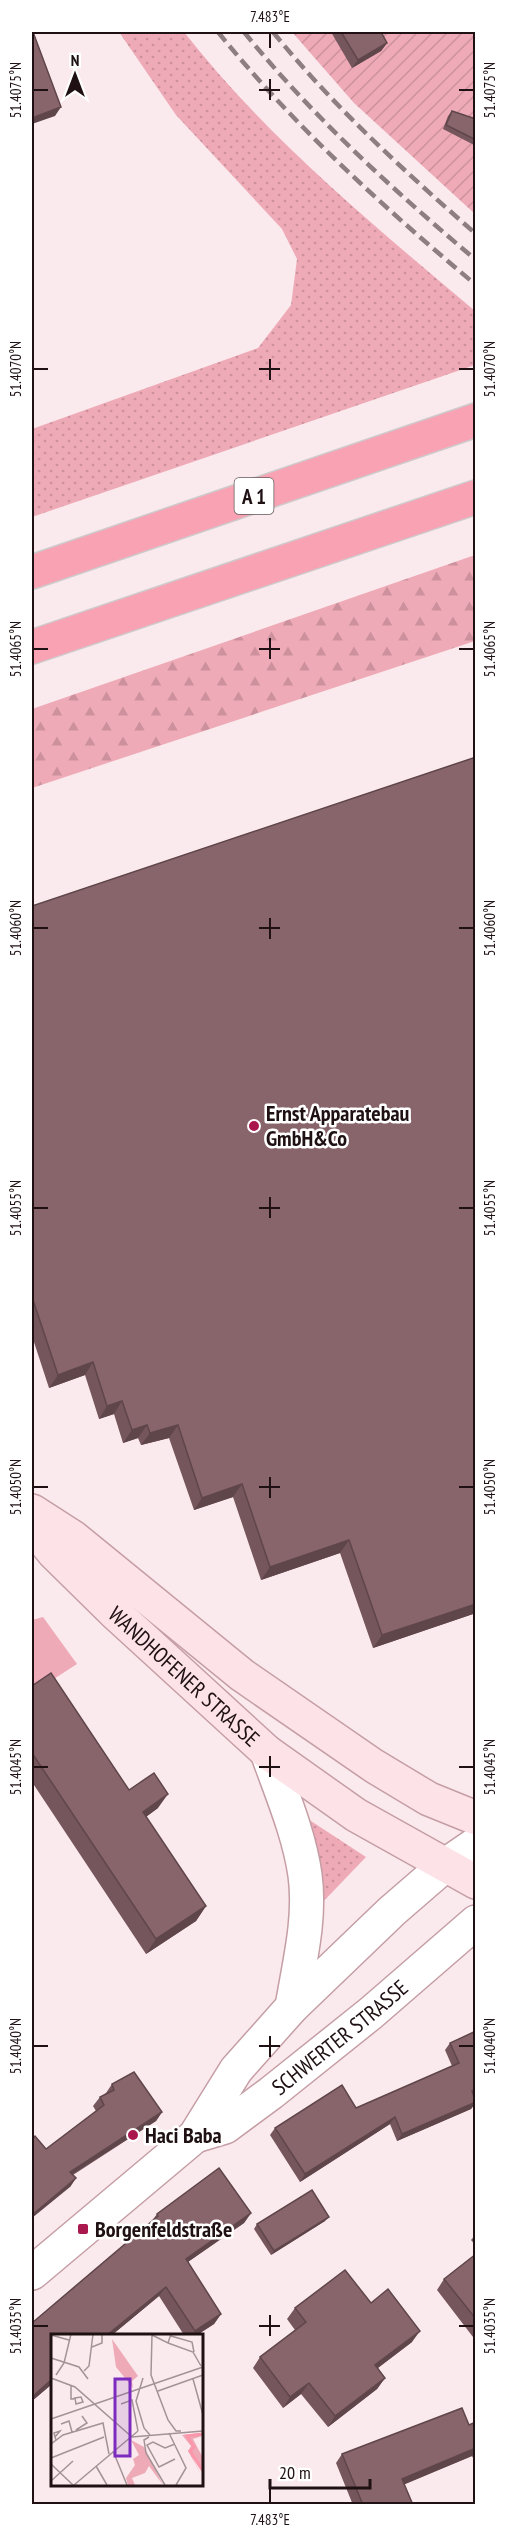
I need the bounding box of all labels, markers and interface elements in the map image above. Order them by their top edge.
text: 7.483°E [250,7,290,26]
north arrow [45,45,105,105]
text: N [71,50,79,70]
text: 51.4075°N [6,62,25,118]
text: 51.4075°N [480,62,499,118]
text: 51.4070°N [6,341,25,397]
text: 51.4070°N [480,341,499,397]
road number: A 1 [234,478,274,514]
text: 51.4065°N [6,621,25,677]
text: 51.4065°N [480,621,499,677]
text: 51.4060°N [6,900,25,956]
text: 51.4060°N [480,900,499,956]
place label: Ernst Apparatebau GmbH&Co [266,1099,410,1152]
marker: Ernst Apparatebau GmbH&Co [247,1119,261,1133]
text: 51.4055°N [6,1180,25,1236]
text: 51.4055°N [480,1180,499,1236]
text: 51.4050°N [6,1459,25,1515]
text: 51.4050°N [480,1459,499,1515]
street label: WANDHOFENER STRASSE [103,1600,265,1752]
text: 51.4045°N [6,1739,25,1795]
text: 51.4045°N [480,1739,499,1795]
street label: SCHWERTER STRASSE [266,1973,414,2101]
text: 51.4040°N [6,2018,25,2074]
text: 51.4040°N [480,2018,499,2074]
place label: Haci Baba [145,2121,222,2149]
marker: Haci Baba [126,2128,140,2142]
place label: Borgenfeldstraße [95,2215,232,2243]
marker: Borgenfeldstraße [76,2222,90,2236]
text: 51.4035°N [6,2298,25,2354]
text: 51.4035°N [480,2298,499,2354]
inset map [51,2334,202,2485]
scale bar [270,2452,370,2490]
text: 20 m [279,2461,311,2484]
text: 7.483°E [250,2510,290,2529]

